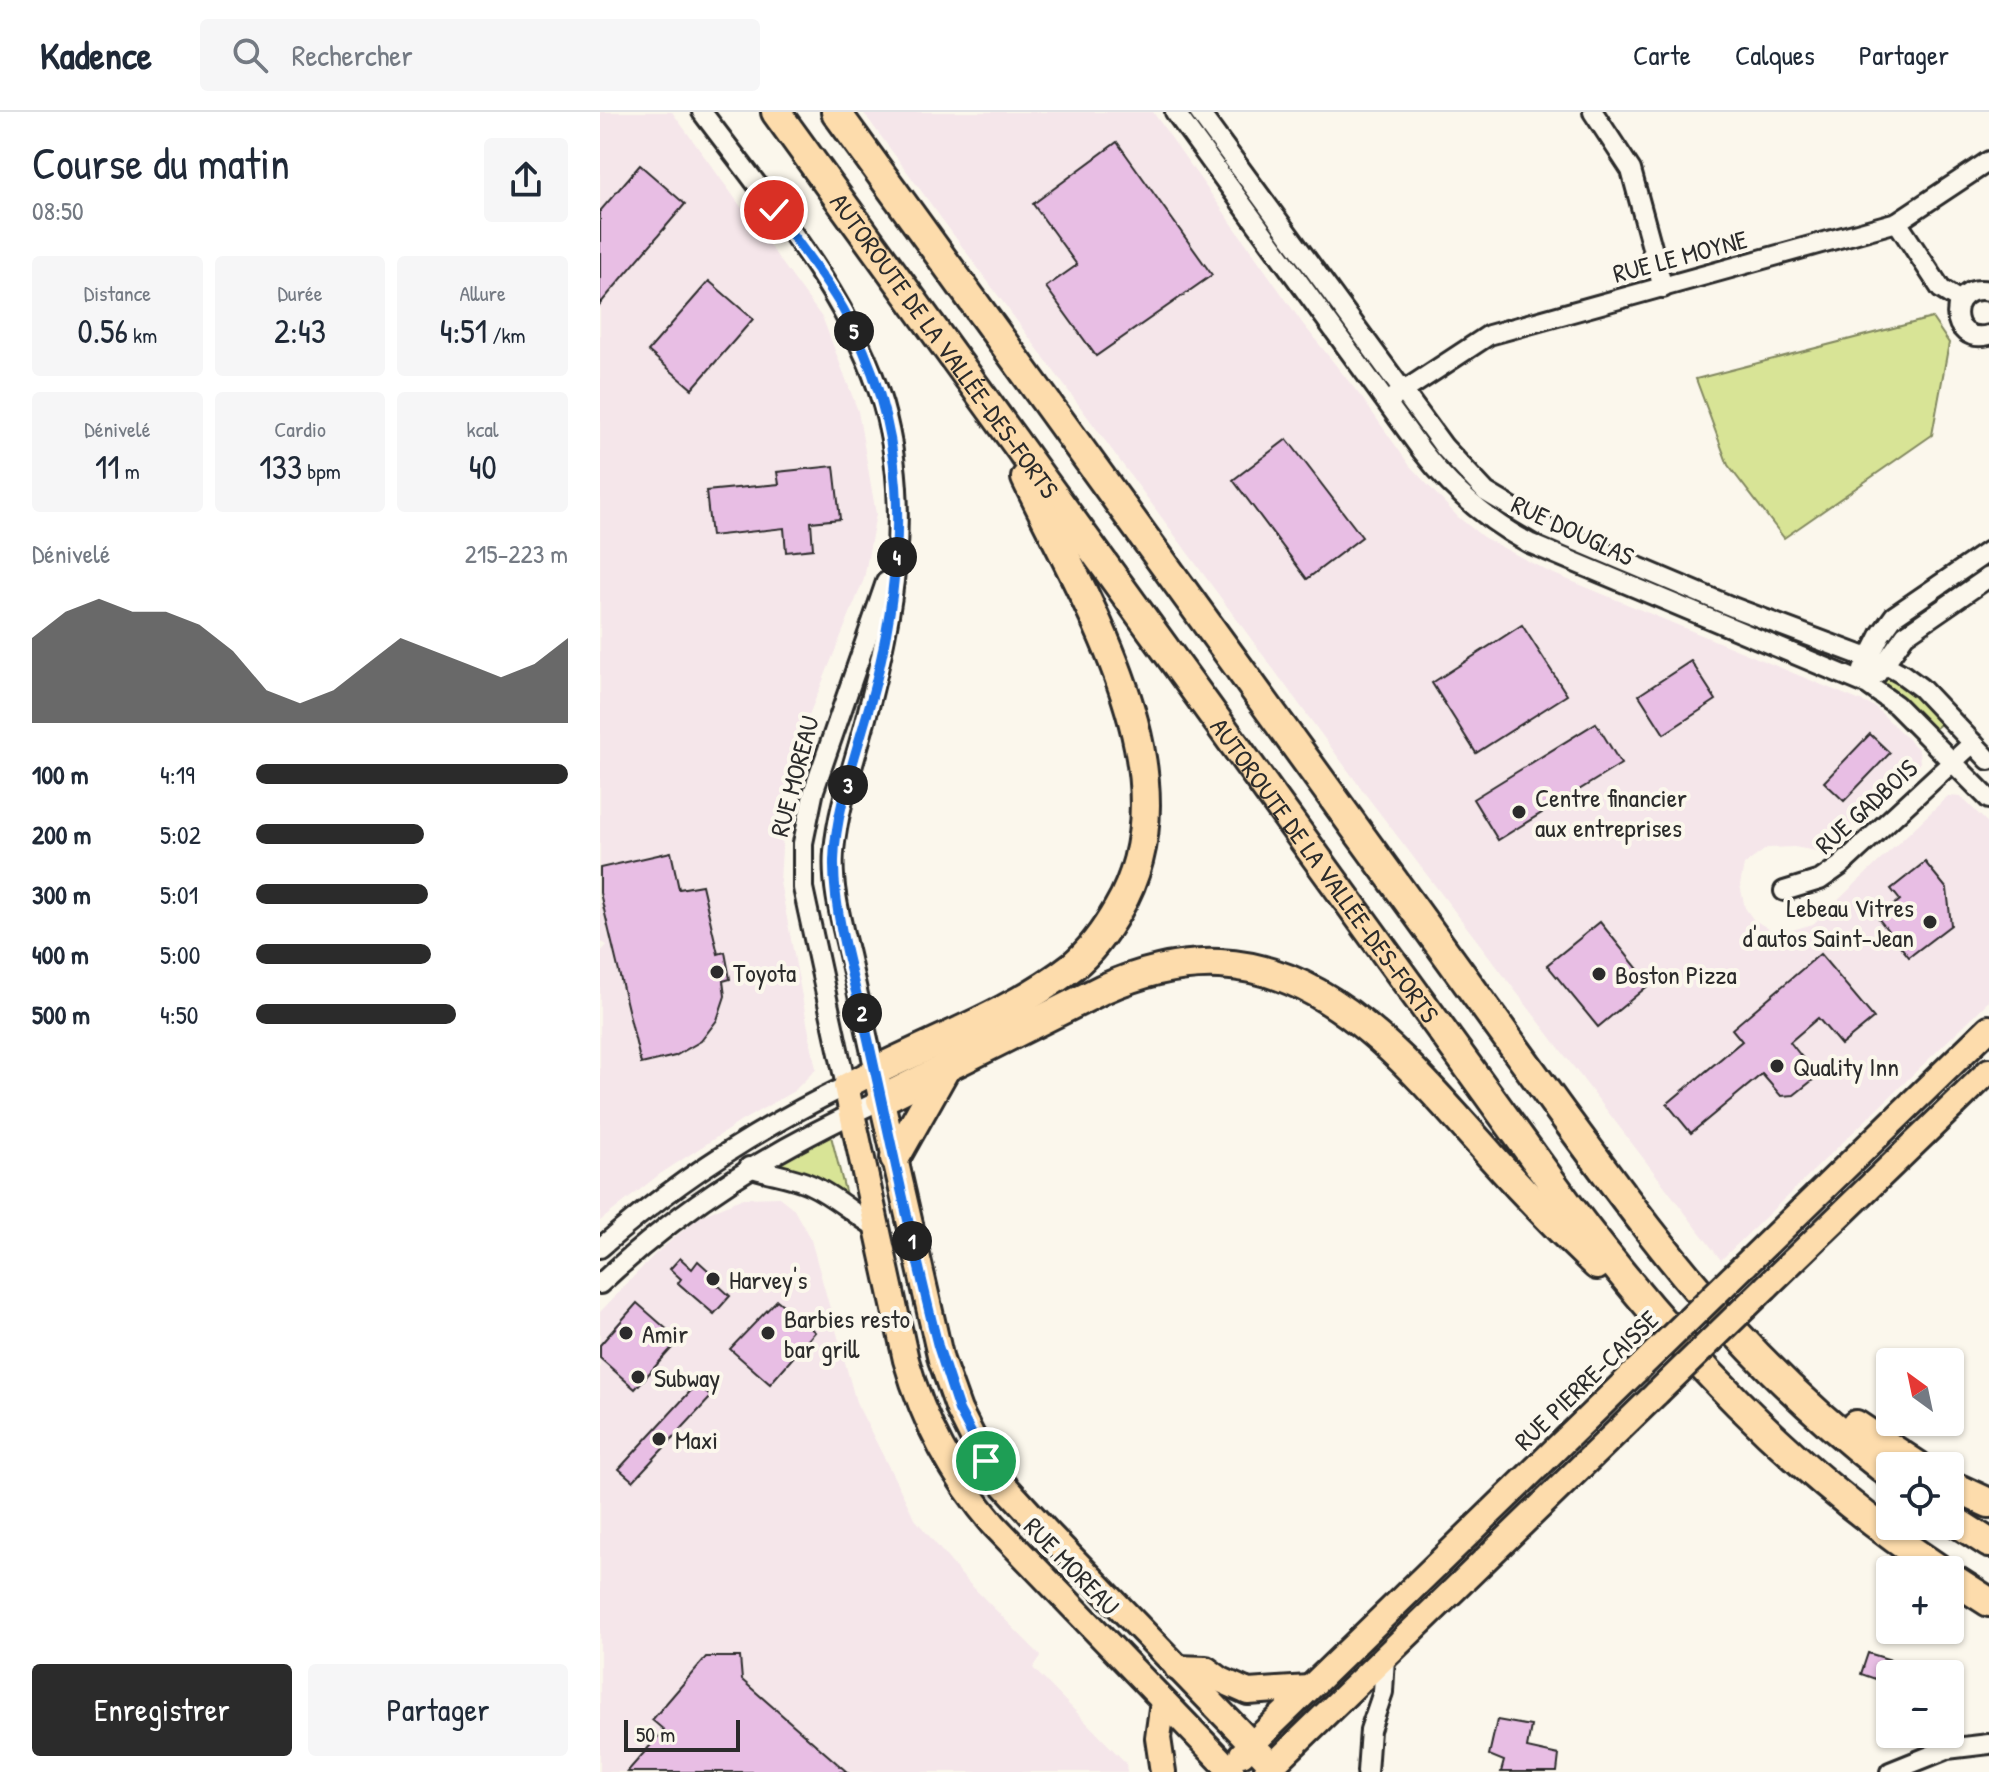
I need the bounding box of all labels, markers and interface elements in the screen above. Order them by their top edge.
search box [200,19,760,91]
text: Kadence [40,29,152,81]
icon: search [228,33,272,77]
text: Rechercher [292,35,413,75]
text: Carte [1633,36,1691,74]
text: Calques [1735,36,1815,74]
text: Partager [1859,36,1949,74]
text: Course du matin [32,133,290,193]
button: share [484,138,568,222]
pin [740,176,808,244]
street label: AUTOROUTE DE LA VALLÉE-DES-FORTS [823,186,1067,505]
icon: check [752,188,796,232]
text: 08:50 [32,193,84,228]
street label: RUE LE MOYNE [1609,221,1751,291]
text: Distance [84,278,151,308]
text: Durée [277,278,323,308]
text: Allure [460,278,506,308]
text: 0.56 [78,308,128,354]
text: 2:43 [274,308,326,354]
text: 4:51 [440,308,487,354]
pin: 5 [834,311,874,351]
text: 5 [849,316,859,346]
text: km [128,320,157,350]
text: /km [487,320,526,350]
text: Dénivelé [84,414,150,444]
text: Cardio [274,414,326,444]
text: kcal [467,414,499,444]
text: 11 [95,444,120,490]
text: 133 [259,444,302,490]
text: 40 [469,444,497,490]
text: m [120,456,140,486]
text: bpm [302,456,341,486]
street label: RUE DOUGLAS [1506,486,1640,574]
text: Dénivelé [32,536,110,571]
text: 215–223 m [465,536,568,571]
pin: 4 [877,537,917,577]
text: 4 [893,542,901,572]
street label: AUTOROUTE DE LA VALLÉE-DES-FORTS [1203,710,1448,1029]
street label: RUE MOREAU [761,712,827,840]
street label: RUE GADBOIS [1807,751,1925,861]
text: 100 m [32,757,88,792]
text: 4:19 [160,757,195,792]
pin: 3 [828,765,868,805]
text: 3 [843,770,853,800]
place label: Centre financier aux entreprises [1535,780,1687,845]
marker: Centre financier aux entreprises [1510,803,1528,821]
text: 200 m [32,817,91,852]
text: 5:02 [160,817,201,852]
text: 300 m [32,877,91,912]
text: 5:01 [160,877,198,912]
place label: Lebeau Vitres d'autos Saint-Jean [1743,890,1914,955]
marker: Lebeau Vitres d'autos Saint-Jean [1921,913,1939,931]
text: 400 m [32,937,89,972]
text: 5:00 [160,937,200,972]
place label: Toyota [733,955,796,990]
place label: Boston Pizza [1615,957,1737,992]
marker: Toyota [708,963,726,981]
marker: Boston Pizza [1590,965,1608,983]
pin: 2 [842,993,882,1033]
text: 500 m [32,997,90,1032]
text: 4:50 [160,997,198,1032]
text: 2 [857,998,867,1028]
place label: Quality Inn [1793,1049,1899,1084]
marker: Quality Inn [1768,1057,1786,1075]
pin: 1 [892,1221,932,1261]
text: 1 [908,1226,916,1256]
place label: Harvey's [729,1262,807,1297]
marker: Harvey's [704,1270,722,1288]
place label: Barbies resto bar grill [784,1301,910,1366]
street label: RUE PIERRE-CAISSE [1506,1302,1666,1458]
place label: Amir [642,1316,688,1351]
marker: Amir [617,1324,635,1342]
marker: Barbies resto bar grill [759,1324,777,1342]
north arrow [1876,1348,1964,1436]
map controls [1876,1348,1964,1748]
place label: Subway [654,1360,720,1395]
marker: Subway [629,1368,647,1386]
place label: Maxi [675,1422,718,1457]
pin [952,1427,1020,1495]
marker: Maxi [650,1430,668,1448]
icon: arrive [964,1439,1008,1483]
button: locate [1876,1452,1964,1540]
street label: RUE MOREAU [1016,1509,1128,1623]
button: + [1876,1556,1964,1644]
button: − [1876,1660,1964,1748]
button: Enregistrer [32,1664,292,1756]
button: Partager [308,1664,568,1756]
scale bar [624,1716,740,1752]
text: 50 m [636,1719,675,1749]

